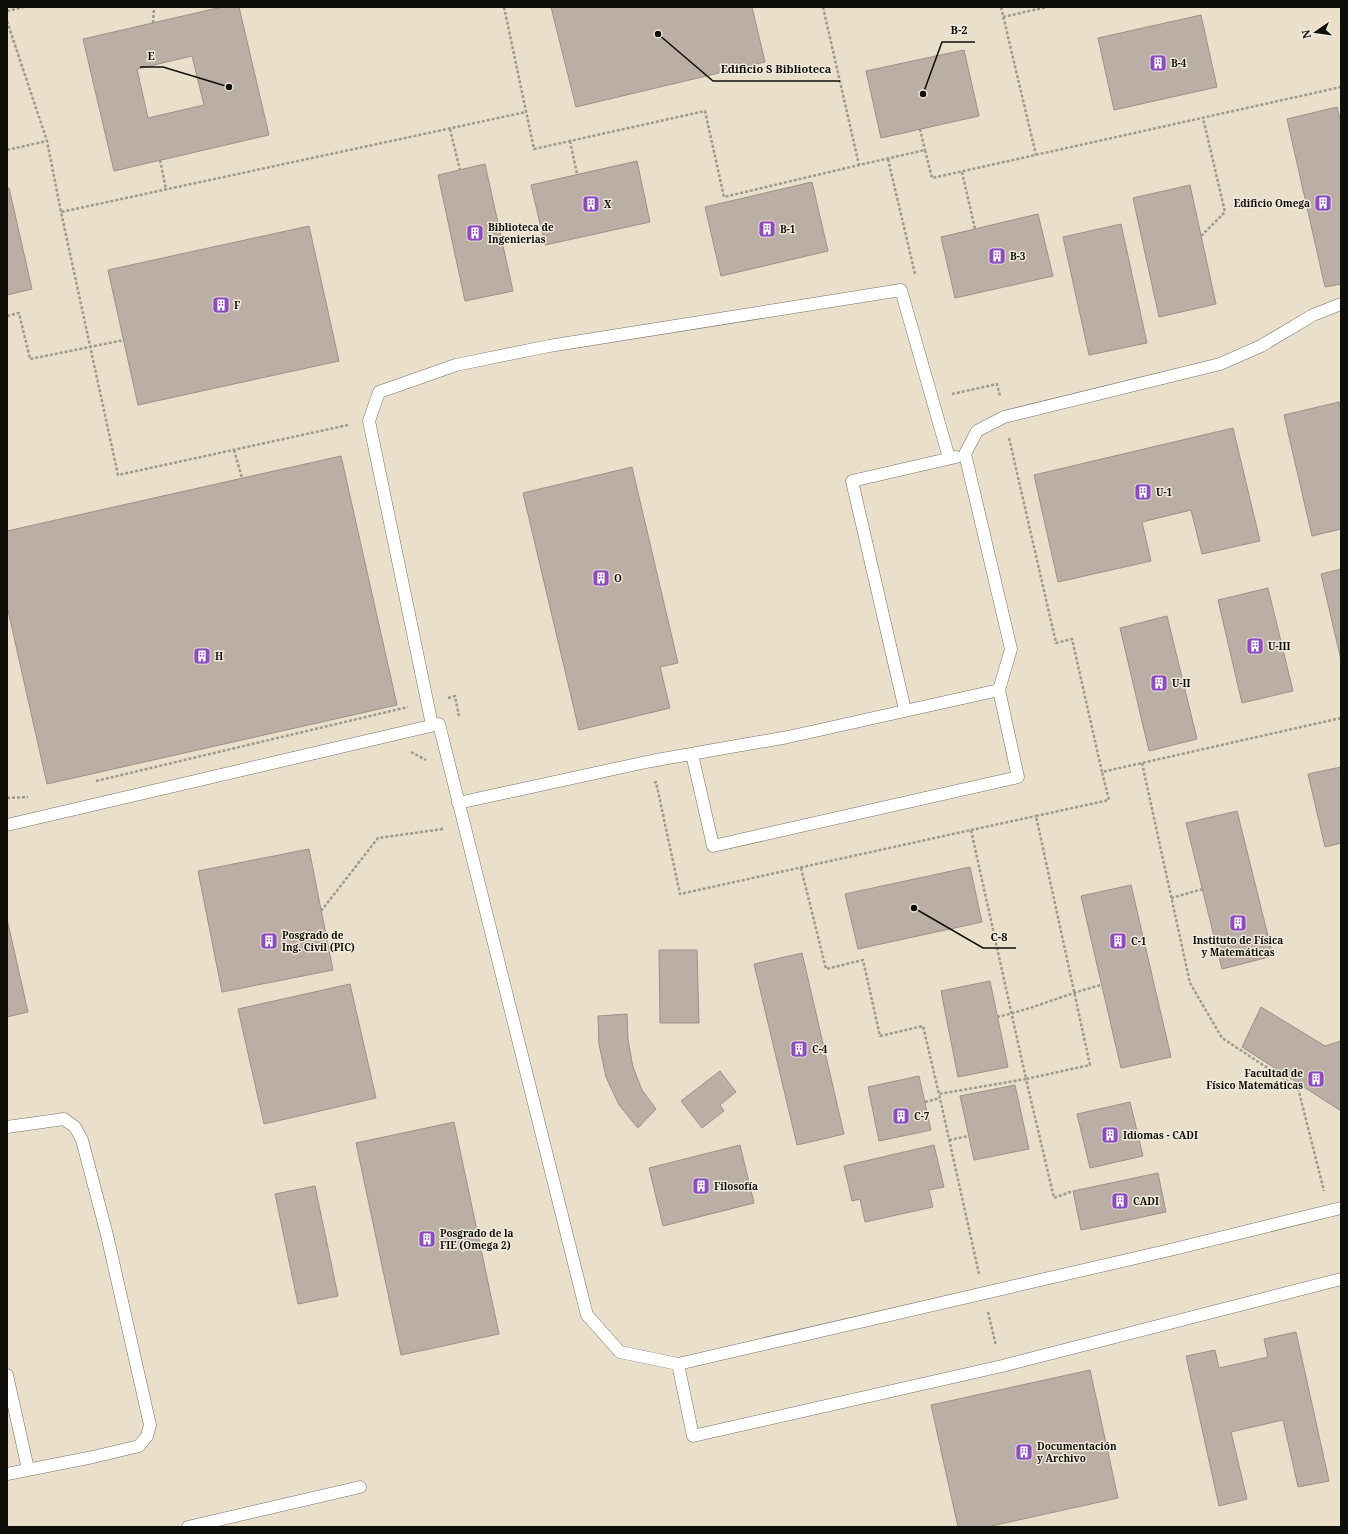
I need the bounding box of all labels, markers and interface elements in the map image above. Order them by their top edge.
north arrow [1296,12,1336,52]
callout: B-2 [942,19,975,42]
text: B-2 [950,22,968,37]
text: N [1297,28,1314,40]
callout: E [140,44,163,67]
text: E [147,48,155,63]
building icon: B-4 [1148,53,1168,73]
place label: B-4 [1171,56,1187,70]
callout: Edificio S Biblioteca [713,58,840,81]
text: Edificio S Biblioteca [721,61,832,76]
building icon: Edificio Omega [1313,193,1333,213]
building icon: X [581,194,601,214]
place label: Edificio Omega [1234,196,1310,210]
place label: X [604,197,612,211]
building icon: B-1 [757,219,777,239]
place label: Biblioteca de Ingenierias [488,220,554,246]
place label: B-1 [780,222,796,236]
building icon: Biblioteca de Ingenierias [465,223,485,243]
building icon: B-3 [987,246,1007,266]
place label: B-3 [1010,249,1026,263]
building icon: F [211,295,231,315]
place label: F [234,298,240,312]
building icon: U-1 [1133,482,1153,502]
place label: U-1 [1156,485,1173,499]
building icon: O [591,568,611,588]
place label: O [614,571,622,585]
building icon: U-III [1245,636,1265,656]
place label: U-III [1268,639,1291,653]
building icon: H [192,646,212,666]
place label: H [215,649,223,663]
building icon: U-II [1149,673,1169,693]
place label: U-II [1172,676,1191,690]
building icon: Instituto de Física y Matemáticas [1228,913,1248,933]
callout: C-8 [983,925,1016,948]
place label: Posgrado de Ing. Civil (PIC) [282,928,355,954]
text: C-8 [991,929,1007,944]
building icon: Posgrado de Ing. Civil (PIC) [259,931,279,951]
building icon: C-1 [1108,931,1128,951]
place label: Instituto de Física y Matemáticas [1193,933,1283,959]
place label: C-1 [1131,934,1147,948]
building icon: C-4 [789,1039,809,1059]
place label: C-4 [812,1042,828,1056]
place label: Facultad de Físico Matemáticas [1206,1066,1303,1092]
building icon: Facultad de Físico Matemáticas [1306,1069,1326,1089]
building icon: C-7 [891,1106,911,1126]
place label: C-7 [914,1109,930,1123]
building icon: Idiomas - CADI [1100,1125,1120,1145]
place label: Idiomas - CADI [1123,1128,1198,1142]
building icon: Filosofía [691,1176,711,1196]
place label: Filosofía [714,1179,758,1193]
building icon: CADI [1110,1191,1130,1211]
place label: CADI [1133,1194,1159,1208]
place label: Posgrado de la FIE (Omega 2) [440,1226,514,1252]
building icon: Posgrado de la FIE (Omega 2) [417,1229,437,1249]
place label: Documentación y Archivo [1037,1439,1117,1465]
building icon: Documentación y Archivo [1014,1442,1034,1462]

